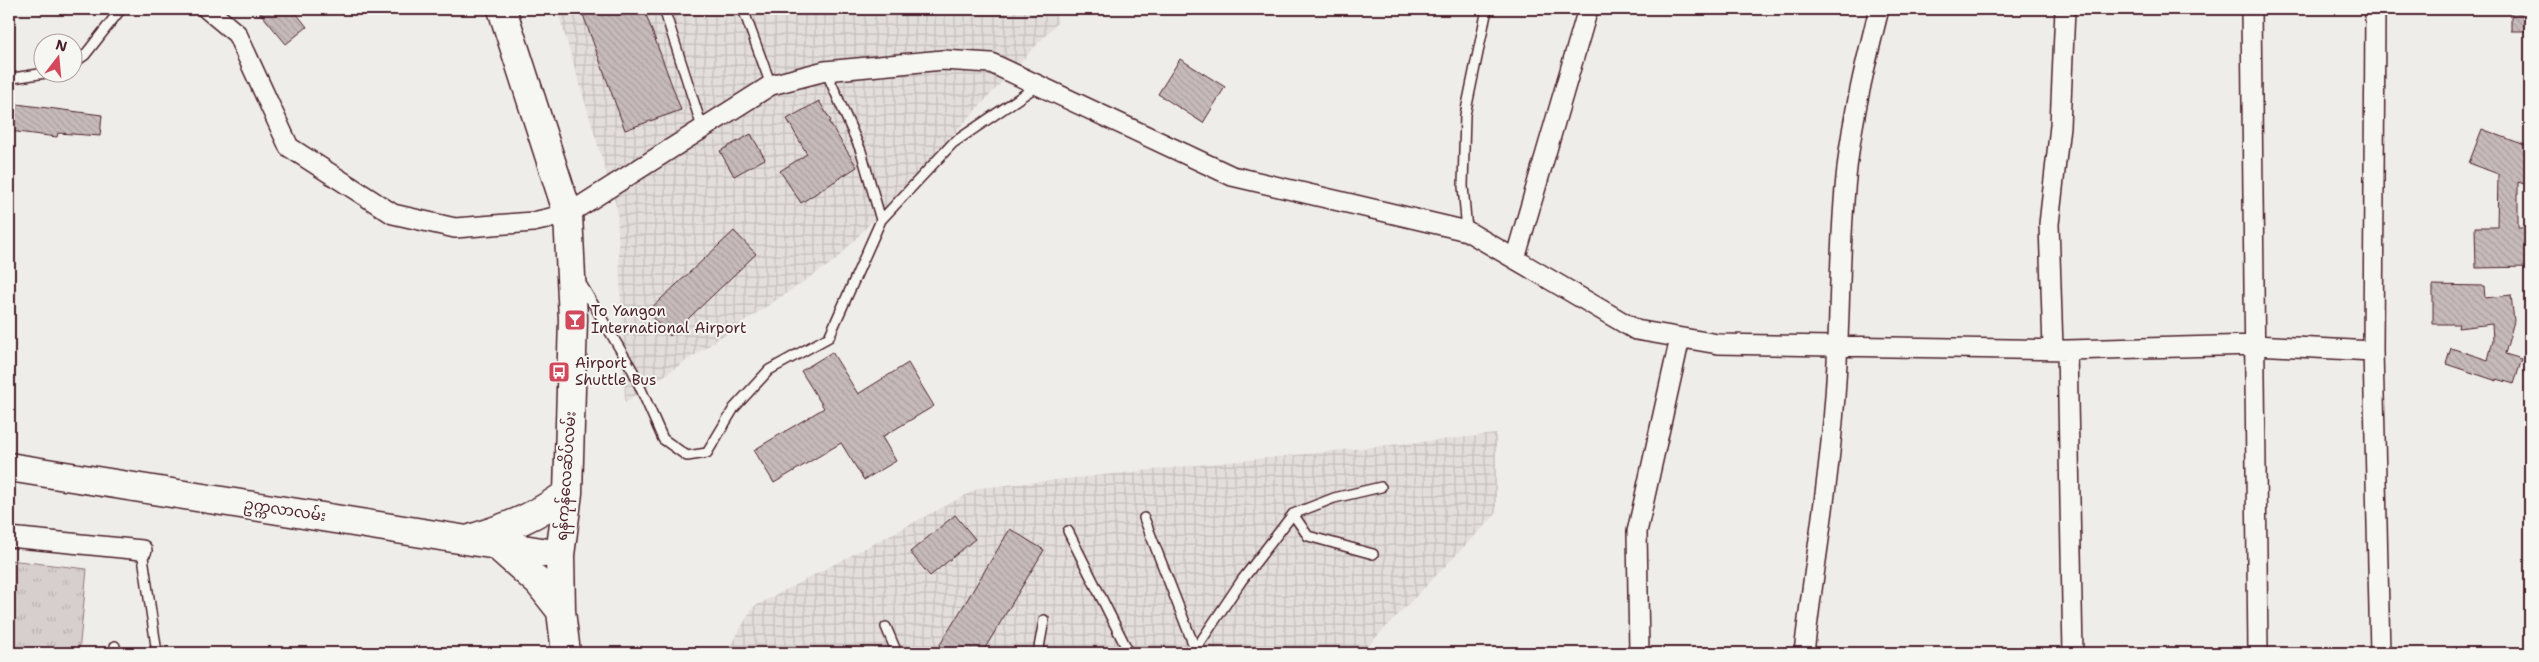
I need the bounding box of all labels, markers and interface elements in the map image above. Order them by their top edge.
north arrow [32,32,82,82]
text: N [54,35,69,56]
place label: To Yangon International Airport [591,301,747,338]
bar icon: To Yangon International Airport [563,308,587,332]
place label: Airport Shuttle Bus [575,353,656,390]
bus stop icon: Airport Shuttle Bus [547,360,571,384]
street label: ရန်ကုန်လေဆိပ်လမ်း [551,411,582,542]
street label: ဥက္ကလာလမ်း [242,494,327,528]

